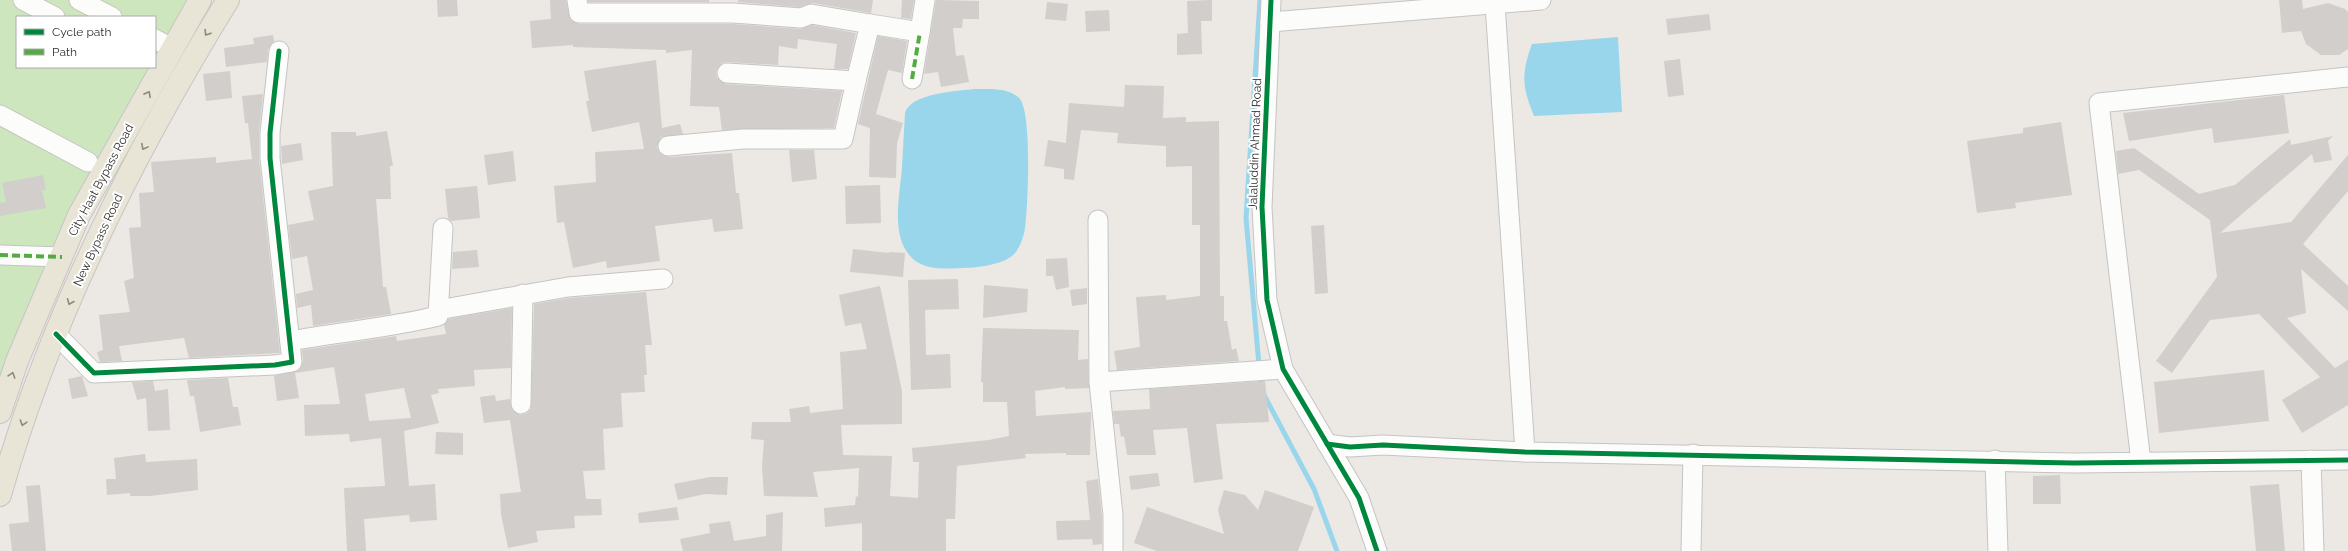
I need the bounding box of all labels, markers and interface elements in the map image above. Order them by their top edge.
legend [16,16,156,68]
text: Cycle path [52,25,111,39]
one-way arrow [205,29,212,36]
text: Path [52,45,77,59]
street label: Jalaluddin Ahmad Road [1246,78,1264,210]
one-way arrow [143,91,150,98]
street label: City Haat Bypass Road [66,122,136,238]
one-way arrow [141,143,149,150]
street label: New Bypass Road [70,192,126,288]
one-way arrow [67,297,75,305]
one-way arrow [7,371,16,378]
one-way arrow [19,419,28,426]

